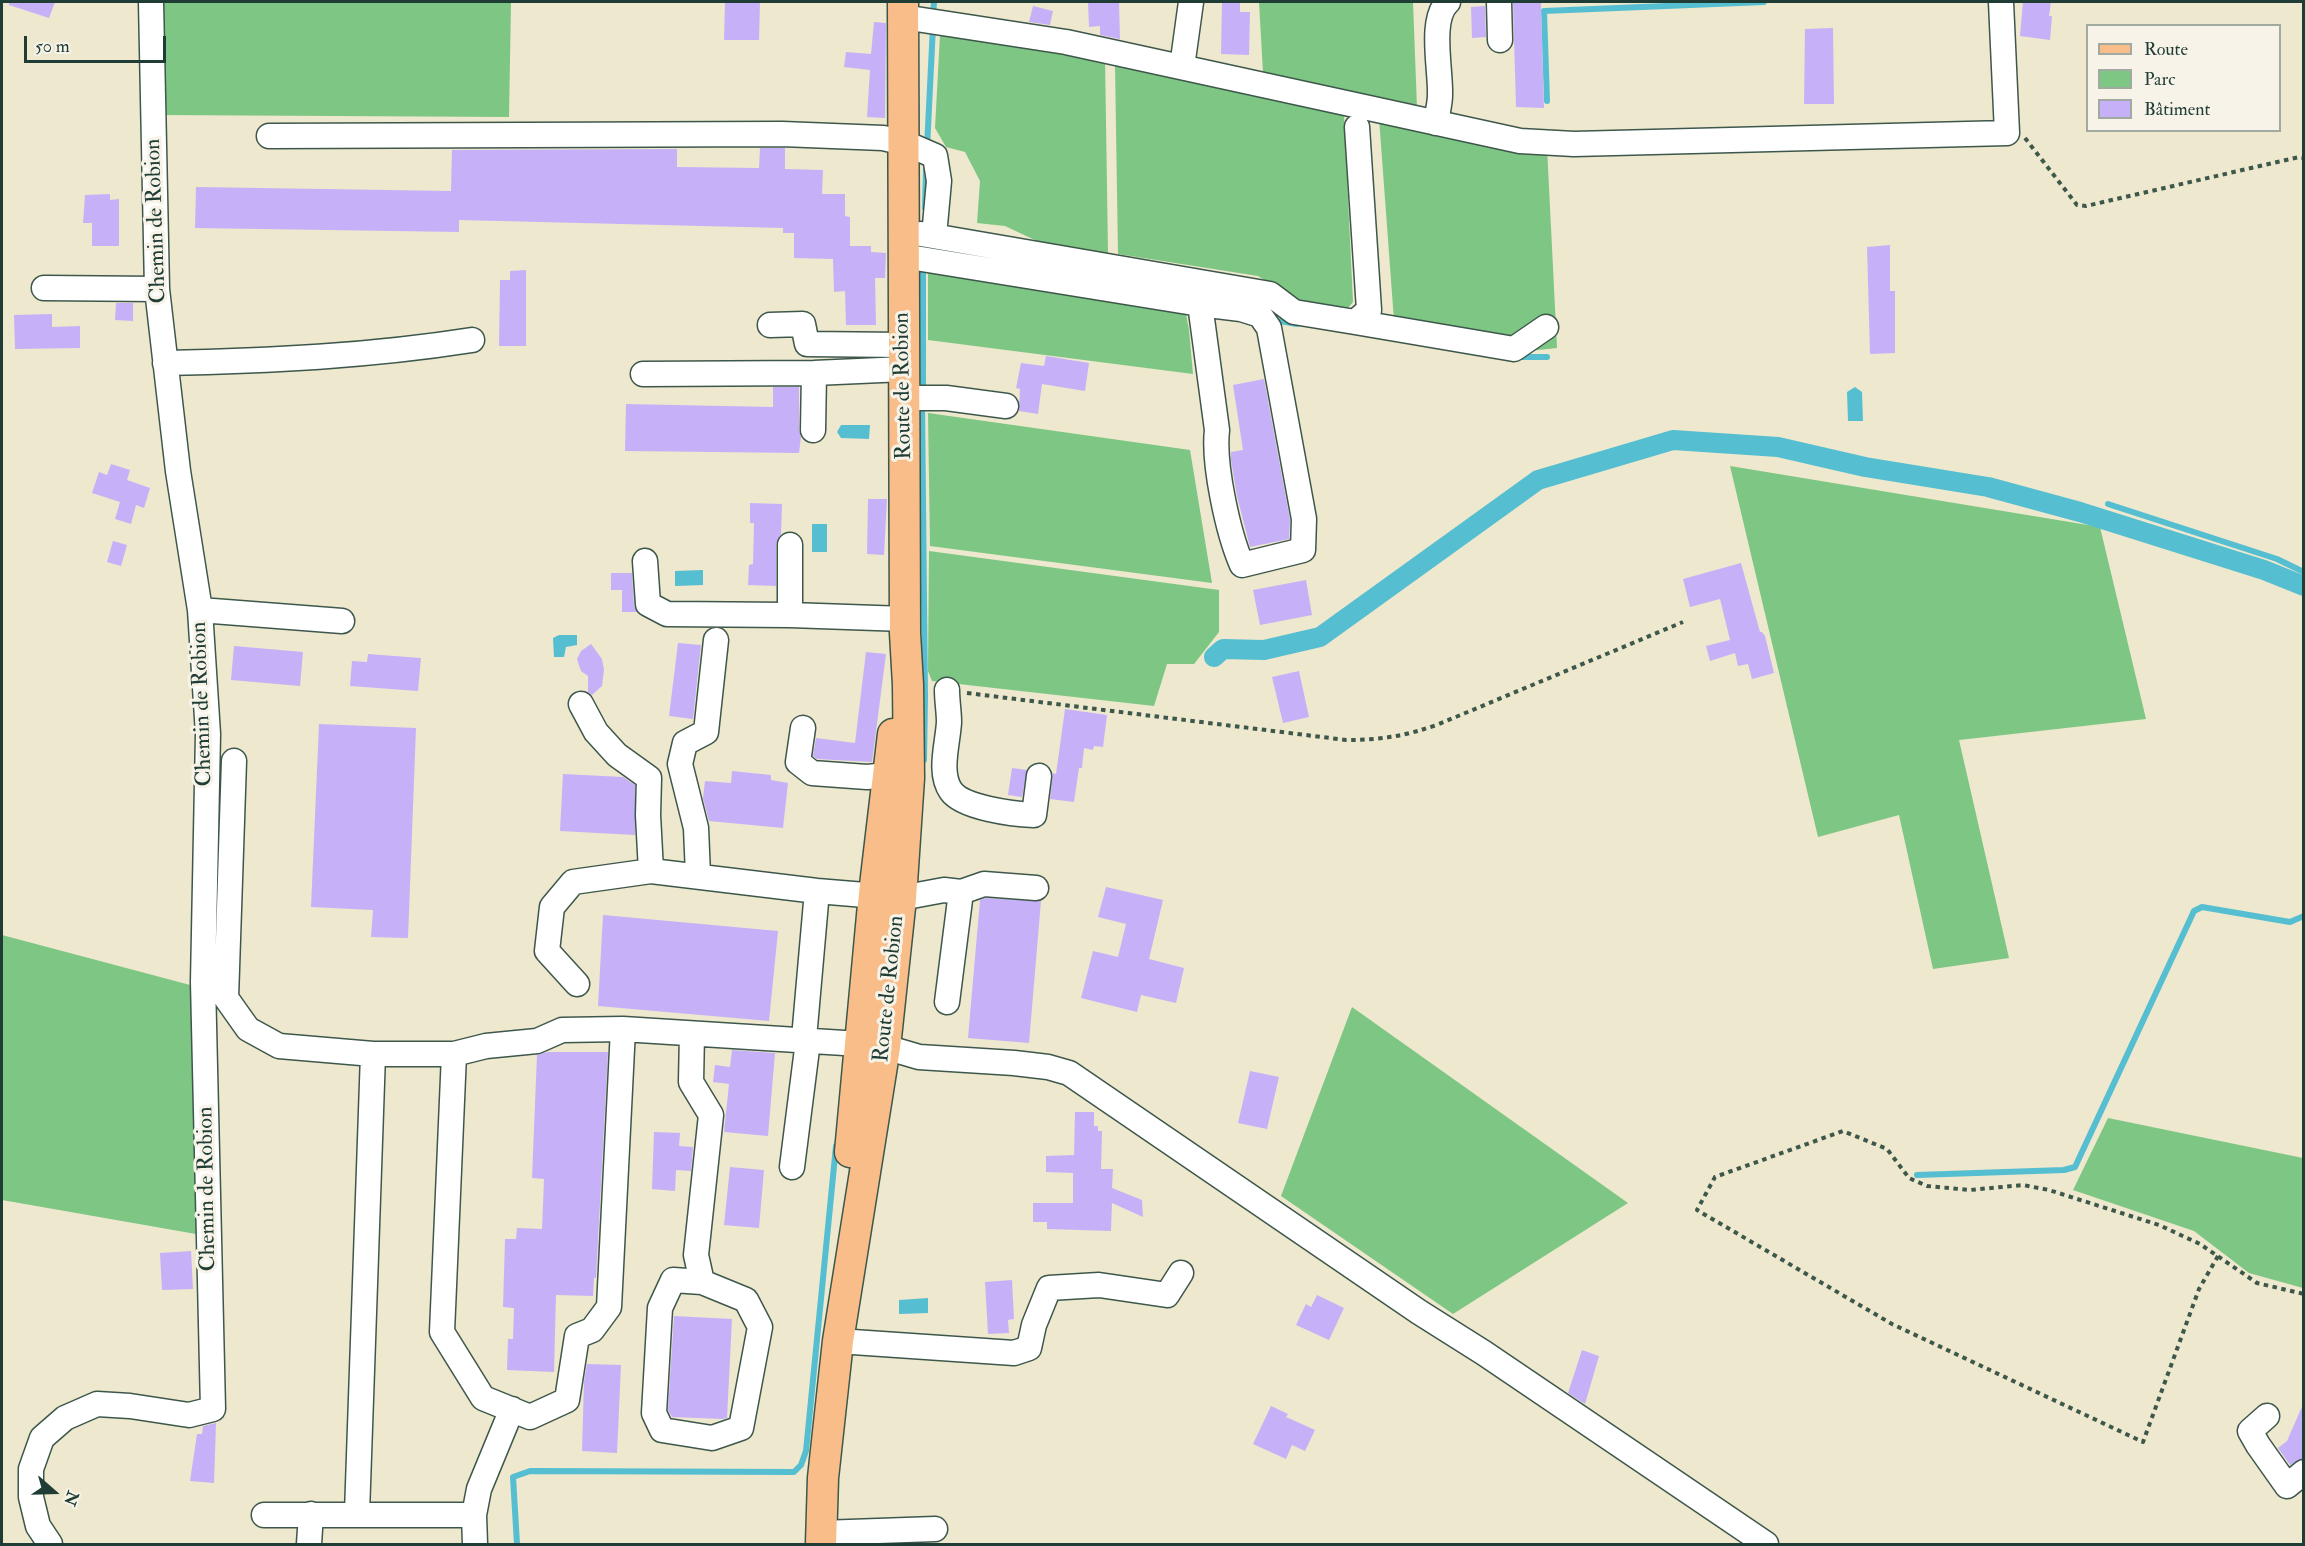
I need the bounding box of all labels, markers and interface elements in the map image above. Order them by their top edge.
scale bar [27,24,170,62]
legend [2086,24,2281,132]
text: 50 m [35,35,70,58]
text: Route [2144,38,2188,61]
text: Parc [2144,68,2175,91]
text: Bâtiment [2144,98,2210,121]
street label: Chemin de Robion [141,138,173,304]
street label: Route de Robion [890,312,918,460]
street label: Chemin de Robion [187,621,219,787]
street label: Route de Robion [869,914,911,1064]
street label: Chemin de Robion [193,1106,223,1272]
north arrow [24,1462,84,1522]
text: N [59,1488,83,1508]

